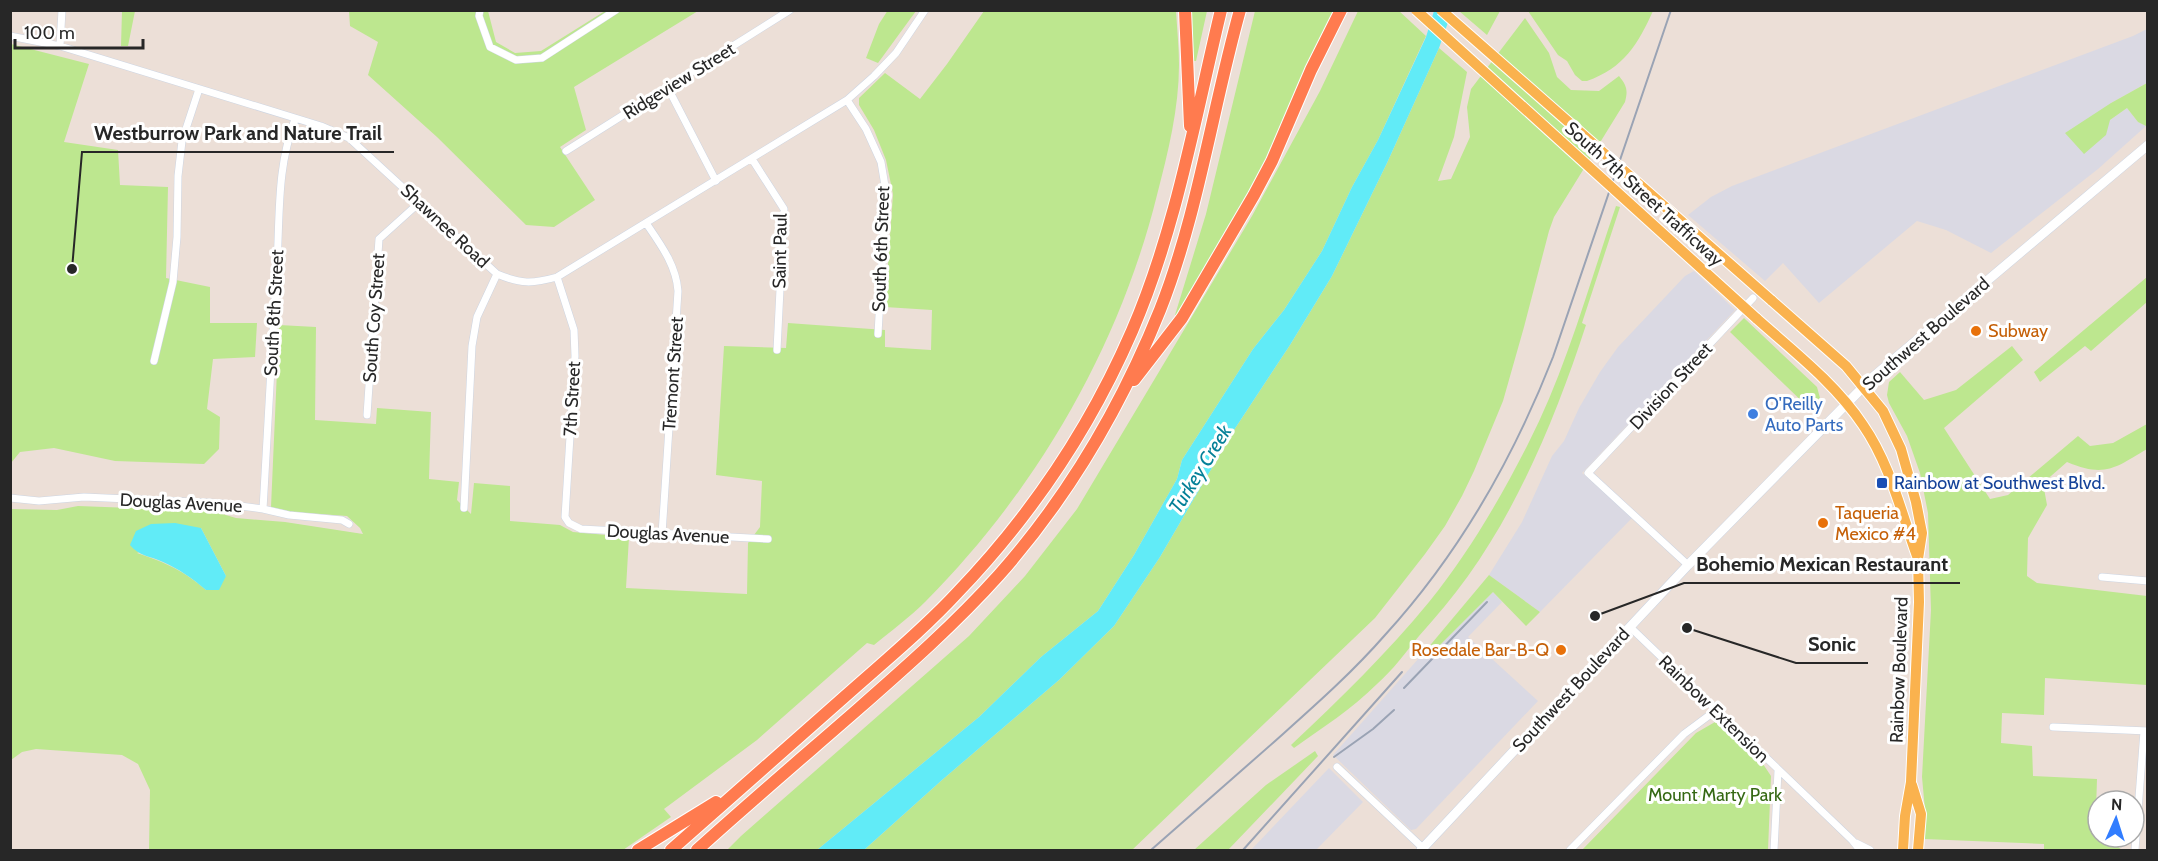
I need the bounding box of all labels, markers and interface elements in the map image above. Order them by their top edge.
scale bar [15,12,142,50]
text: 100 m [24,22,75,44]
street label: Ridgeview Street [619,38,739,124]
callout: Westburrow Park and Nature Trail [82,114,394,152]
street label: South 7th Street Trafficway [1560,117,1728,271]
text: Westburrow Park and Nature Trail [94,121,382,145]
street label: Shawnee Road [396,179,494,273]
street label: South 6th Street [868,186,894,312]
street label: Saint Paul [768,212,792,289]
street label: South 8th Street [260,249,288,377]
street label: South Coy Street [359,253,389,383]
street label: Southwest Boulevard [1858,273,1994,395]
street label: Tremont Street [658,316,688,432]
place label: Subway [1988,320,2048,342]
marker: Subway [1969,324,1983,338]
street label: Division Street [1625,338,1717,434]
street label: 7th Street [559,361,585,437]
place label: O'Reilly Auto Parts [1765,393,1843,436]
marker: O'Reilly Auto Parts [1746,407,1760,421]
water label: Turkey Creek [1163,419,1237,518]
place label: Rainbow at Southwest Blvd. [1894,472,2105,494]
marker: Rainbow at Southwest Blvd. [1875,476,1889,490]
street label: Douglas Avenue [119,489,243,517]
place label: Taqueria Mexico #4 [1835,502,1916,545]
marker: Taqueria Mexico #4 [1816,516,1830,530]
street label: Douglas Avenue [606,520,730,548]
callout: Bohemio Mexican Restaurant [1684,545,1960,583]
text: Bohemio Mexican Restaurant [1696,552,1948,576]
street label: Rainbow Boulevard [1885,596,1913,744]
street label: Southwest Boulevard [1508,623,1634,757]
callout: Sonic [1796,625,1868,663]
text: Sonic [1808,632,1856,656]
place label: Rosedale Bar-B-Q [1411,639,1549,661]
marker: Rosedale Bar-B-Q [1554,643,1568,657]
street label: Rainbow Extension [1654,651,1774,767]
park label: Mount Marty Park [1648,784,1783,806]
north arrow [2086,789,2146,849]
text: N [2111,795,2123,814]

